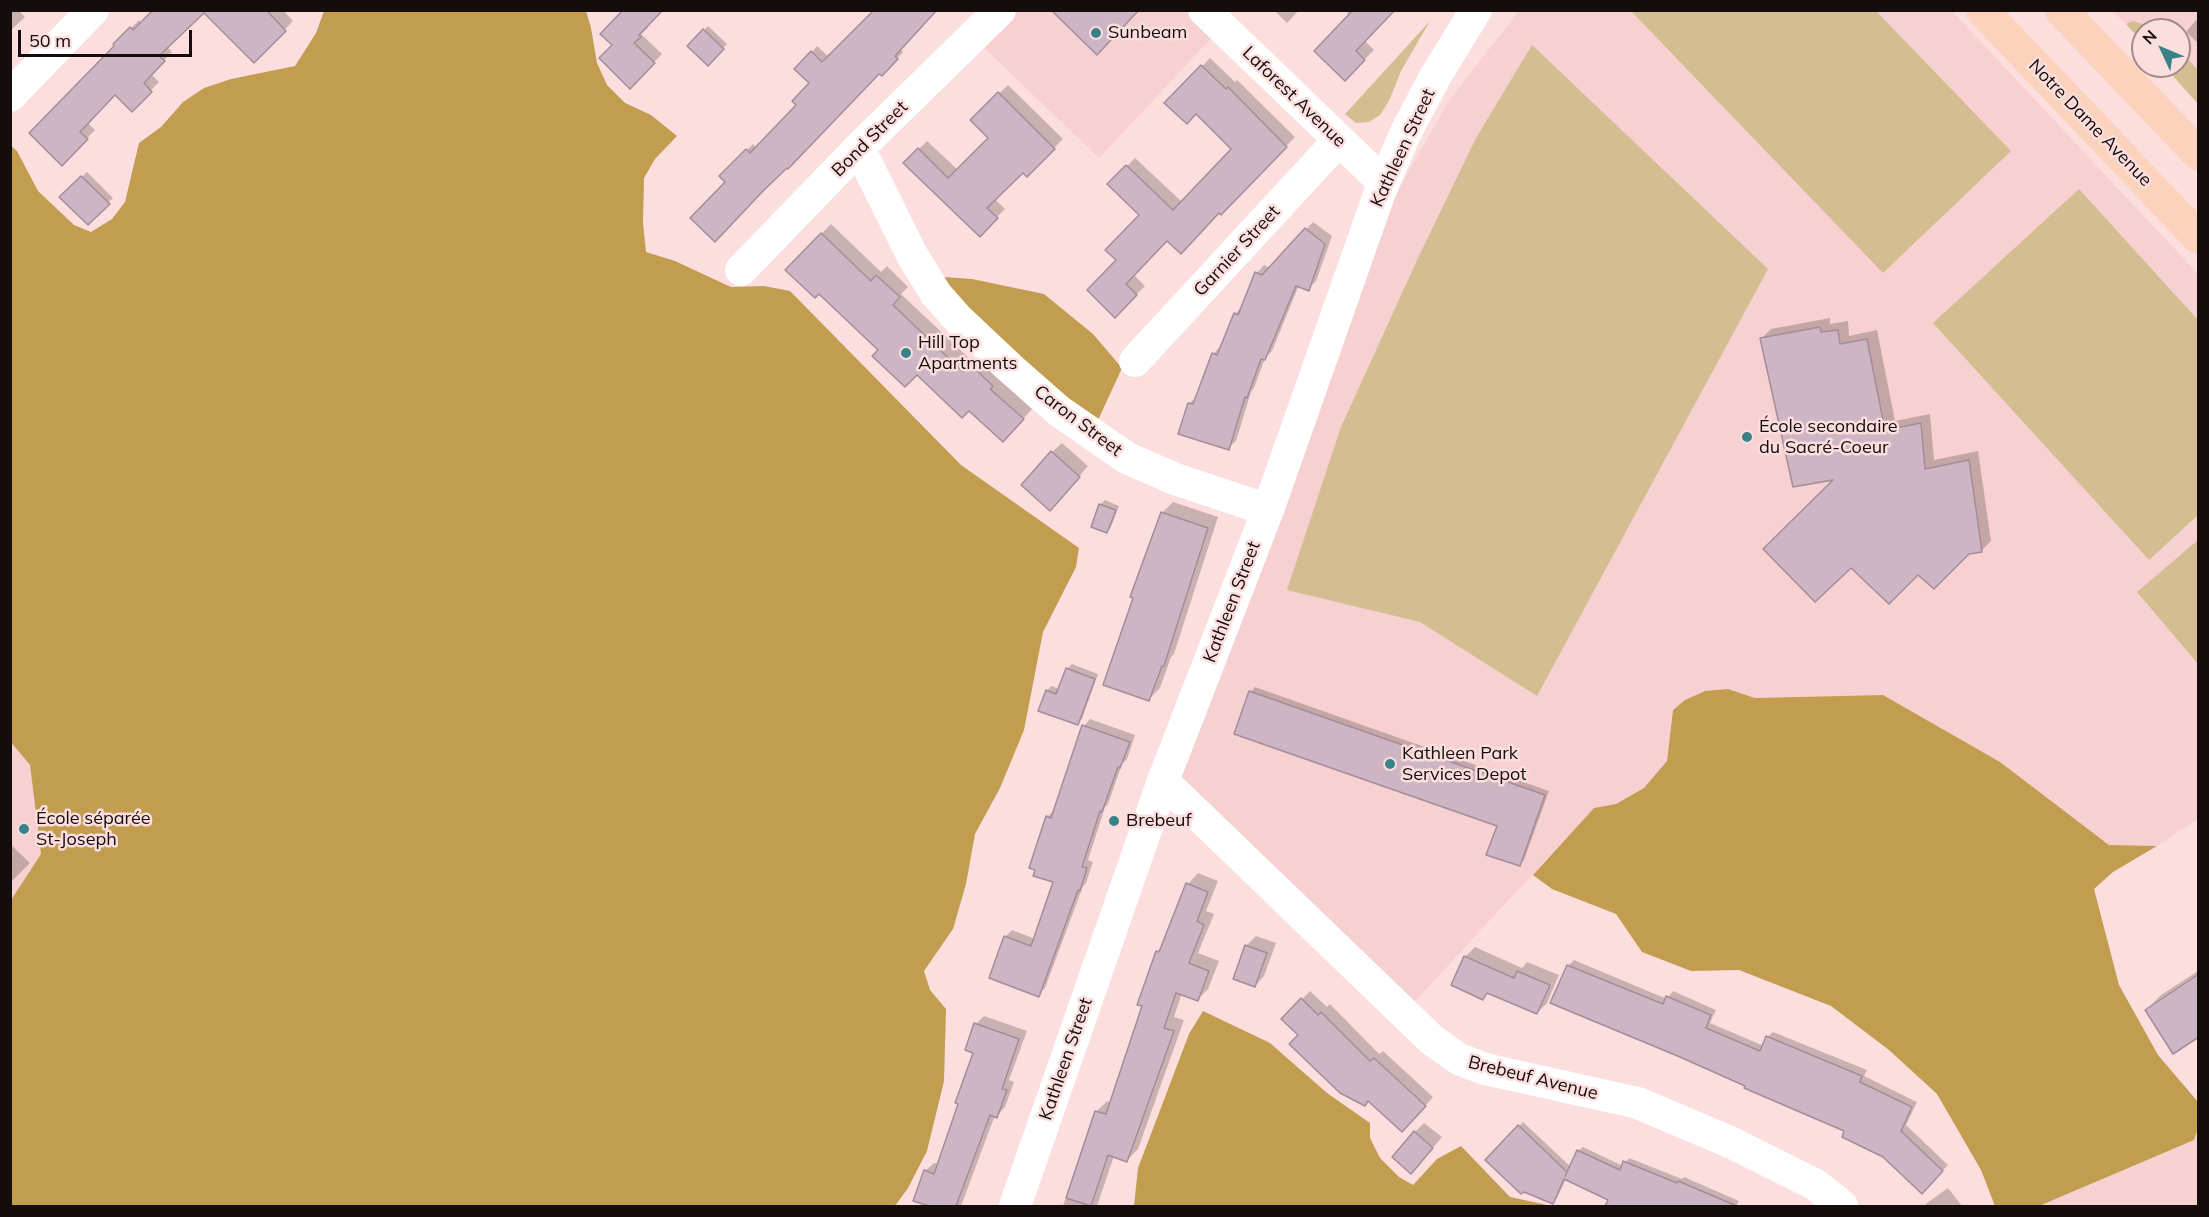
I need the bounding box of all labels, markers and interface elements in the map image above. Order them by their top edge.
scale bar [21,18,195,56]
north arrow [2131,18,2191,78]
place label: Sunbeam [1108,22,1187,44]
marker: Sunbeam [1089,26,1103,40]
text: N [2138,26,2161,48]
text: 50 m [29,29,71,52]
street label: Laforest Avenue [1238,42,1350,152]
street label: Notre Dame Avenue [2024,55,2156,191]
street label: Kathleen Street [1366,85,1440,211]
street label: Bond Street [828,97,912,181]
street label: Garnier Street [1190,201,1284,301]
place label: Hill Top Apartments [918,332,1018,374]
marker: Hill Top Apartments [899,346,913,360]
street label: Caron Street [1030,381,1126,461]
place label: École secondaire du Sacré-Coeur [1759,416,1898,458]
marker: École secondaire du Sacré-Coeur [1740,430,1754,444]
street label: Kathleen Street [1199,538,1265,666]
place label: Kathleen Park Services Depot [1402,743,1527,786]
marker: Kathleen Park Services Depot [1383,757,1397,771]
place label: École séparée St-Joseph [36,808,151,850]
place label: Brebeuf [1126,810,1192,832]
marker: Brebeuf [1107,814,1121,828]
marker: École séparée St-Joseph [17,822,31,836]
street label: Kathleen Street [1035,995,1097,1123]
street label: Brebeuf Avenue [1466,1051,1600,1105]

